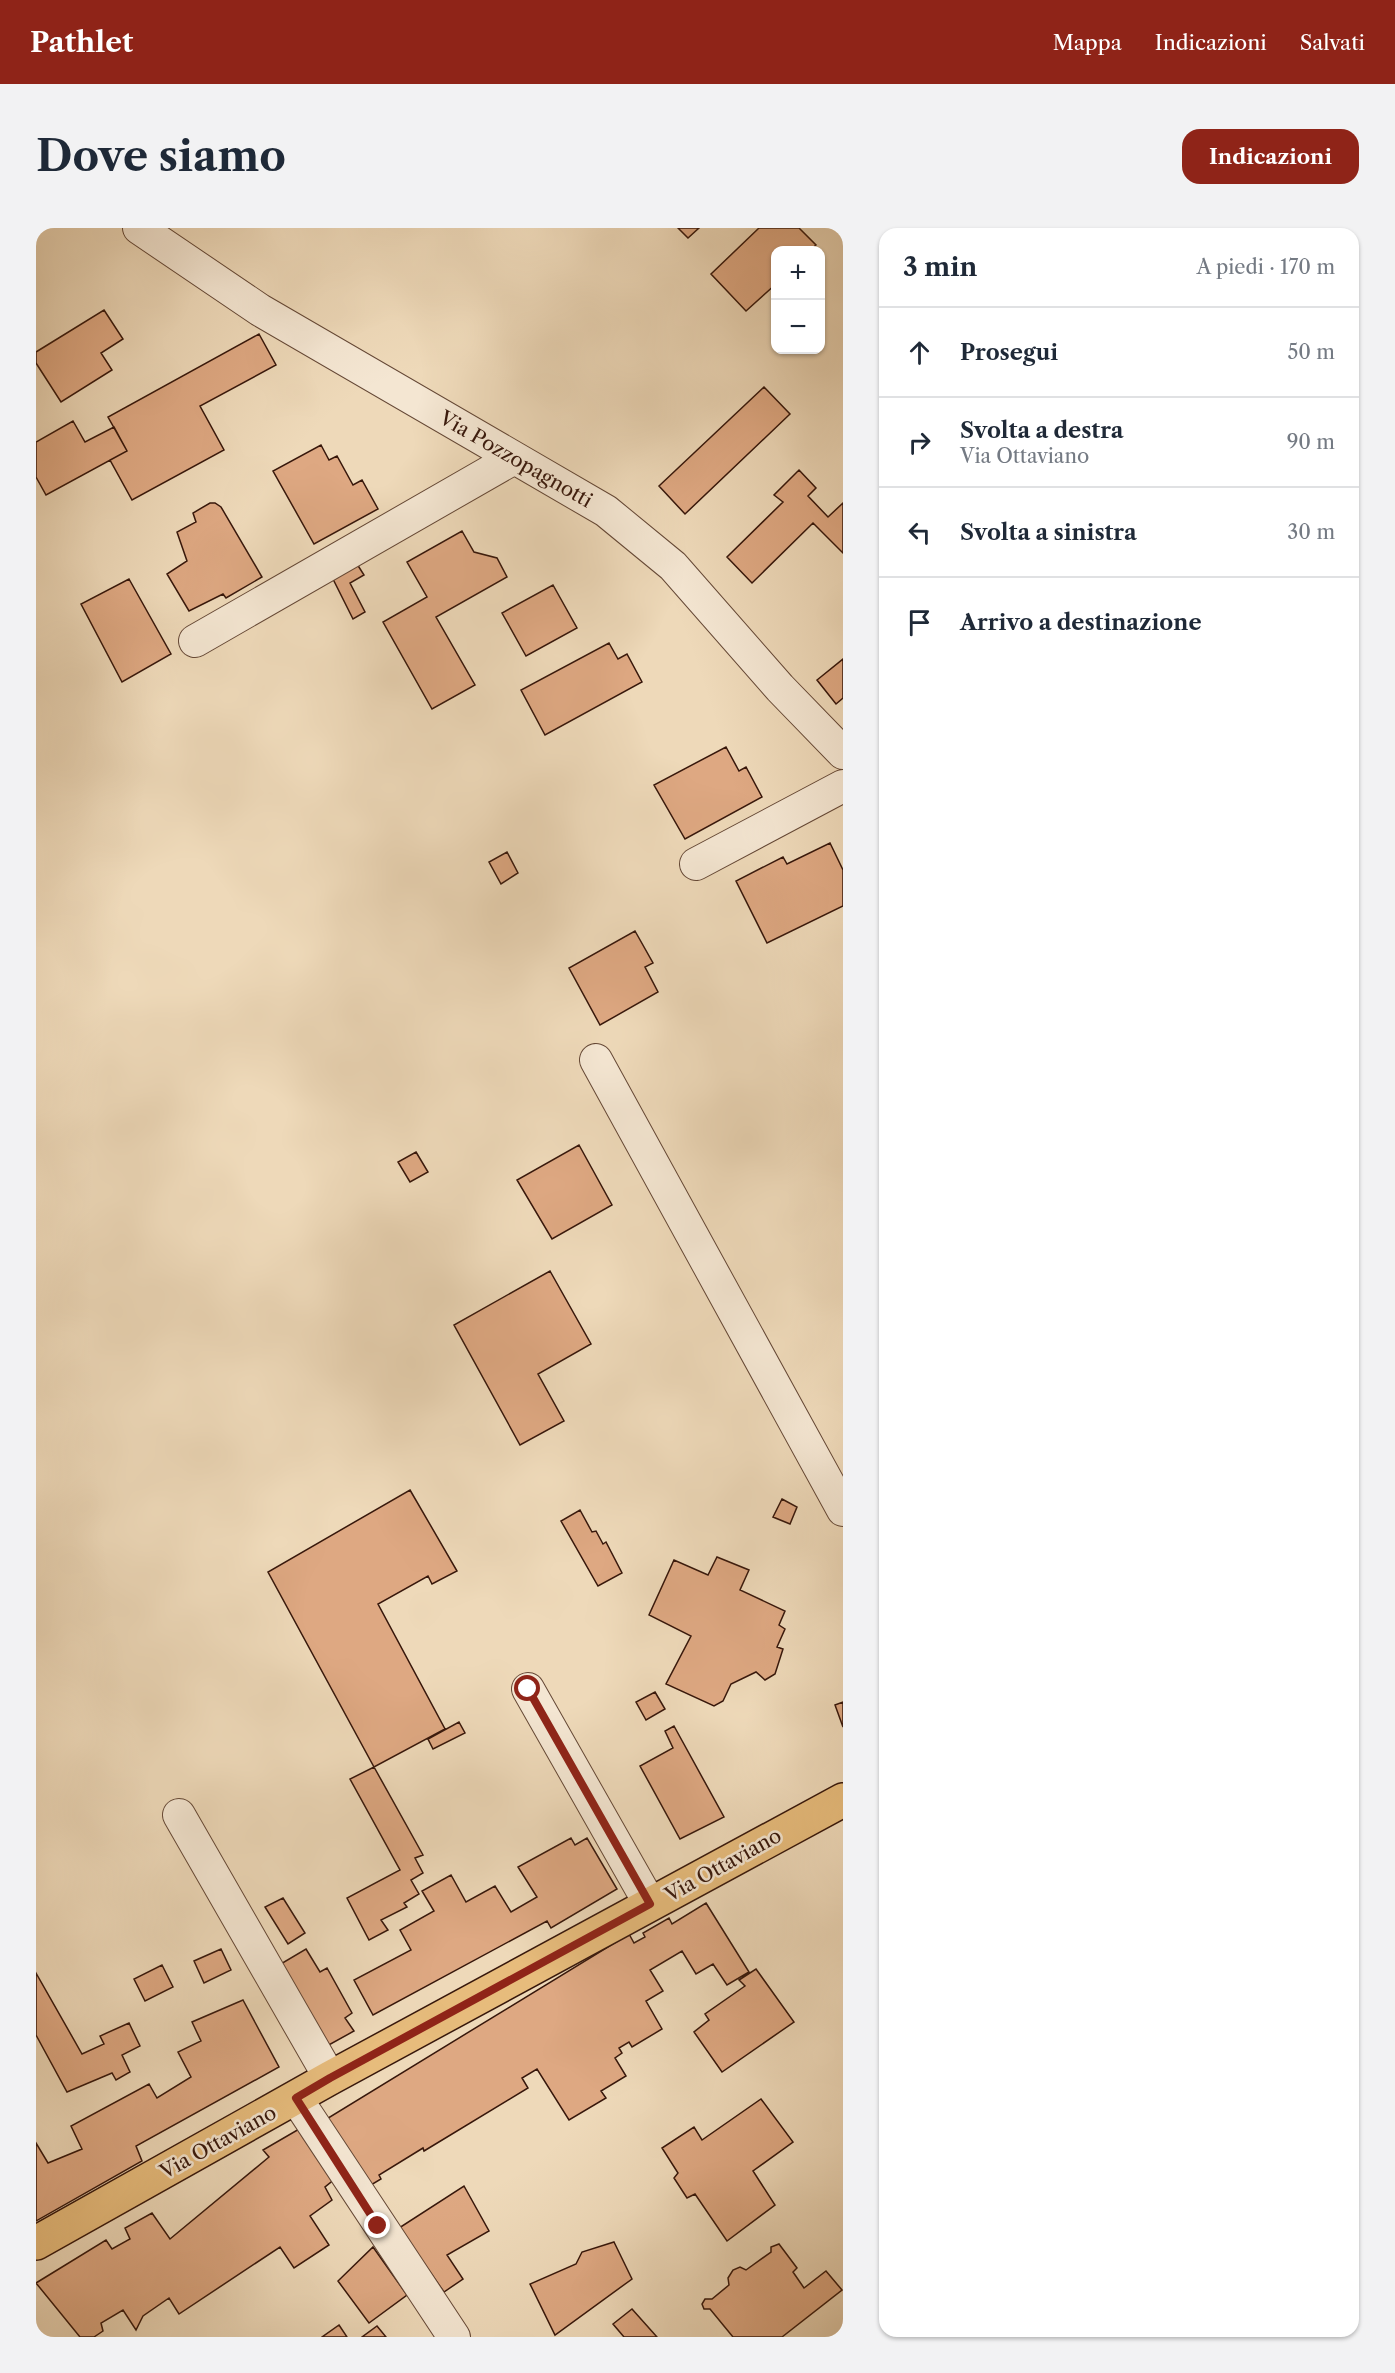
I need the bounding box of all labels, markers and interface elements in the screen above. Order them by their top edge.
text: Pathlet [30,25,133,59]
text: Mappa [1053,30,1122,55]
text: Indicazioni [1155,30,1267,55]
text: Salvati [1300,30,1365,55]
button: Indicazioni [1182,129,1359,184]
text: Dove siamo [36,130,286,182]
map controls [771,246,825,354]
button: + [771,246,825,300]
text: 3 min [903,251,977,283]
text: A piedi · 170 m [1197,255,1335,279]
button: − [771,300,825,354]
icon: ahead [903,336,936,369]
text: Prosegui [960,339,1058,366]
text: 50 m [1288,340,1335,364]
street label: Via Pozzopagnotti [434,405,597,513]
text: Svolta a destra [960,417,1123,444]
icon: right [903,426,936,459]
text: 90 m [1287,430,1335,454]
text: Via Ottaviano [960,444,1089,468]
icon: left [903,516,936,549]
text: Svolta a sinistra [960,519,1137,546]
text: 30 m [1287,520,1335,544]
icon: arrive [903,606,936,639]
text: Arrivo a destinazione [960,609,1202,636]
route start [514,1675,540,1701]
street label: Via Ottaviano [660,1823,785,1907]
street label: Via Ottaviano [155,2100,280,2184]
route end [364,2212,390,2238]

